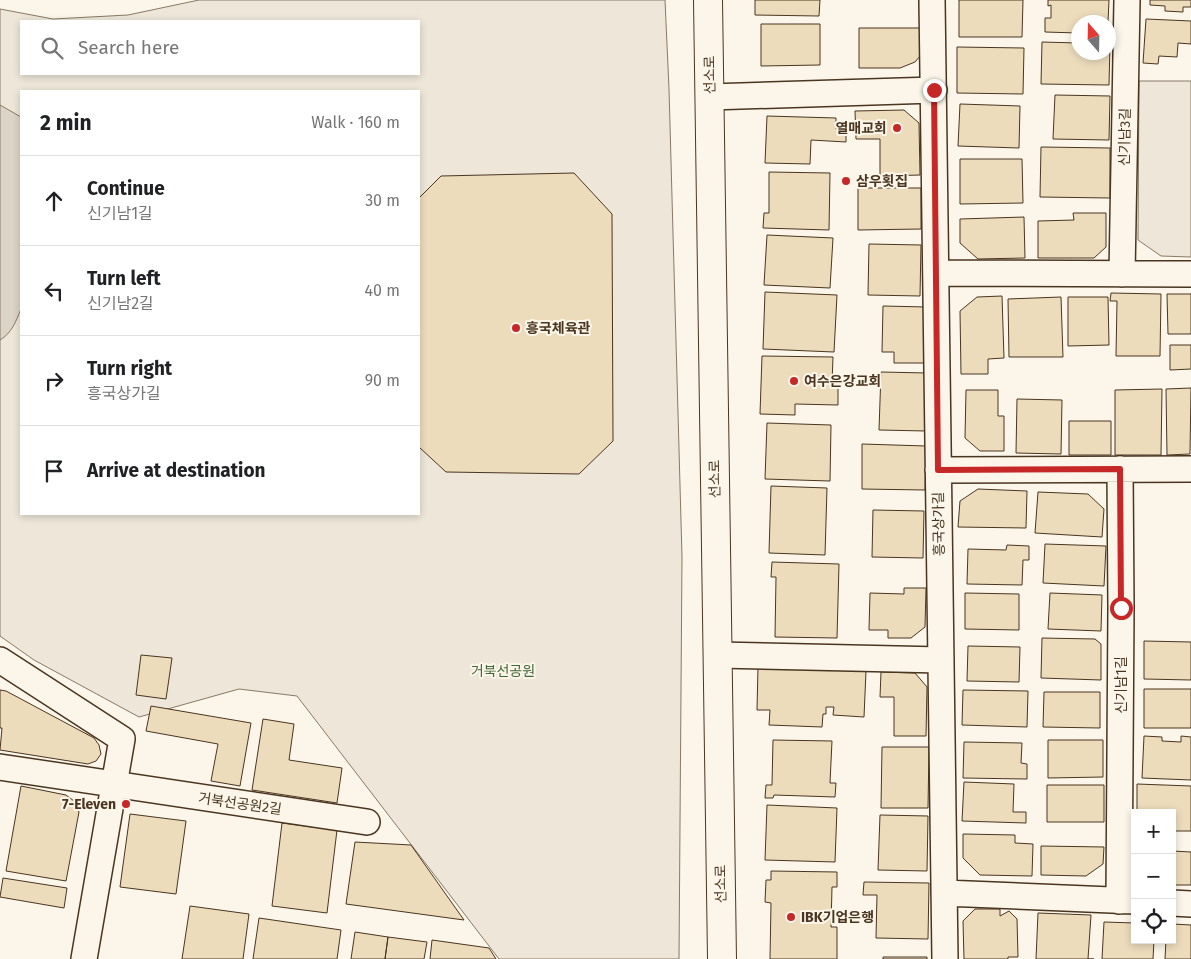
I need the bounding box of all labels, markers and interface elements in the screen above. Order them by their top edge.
north arrow [1071,15,1116,60]
search box [20,20,420,75]
icon: search [38,34,66,62]
text: Search here [78,36,179,59]
street label: 선소로 [701,55,719,94]
route end [923,79,946,102]
street label: 신기남3길 [1116,108,1134,166]
text: 2 min [40,110,92,136]
text: Walk · 160 m [311,113,400,132]
place label: 열매교회 [835,120,887,137]
marker: 열매교회 [891,122,903,134]
place label: 삼우횟집 [856,173,908,190]
marker: 삼우횟집 [840,175,852,187]
text: Continue [87,177,165,200]
icon: ahead [40,187,68,215]
text: 30 m [365,191,400,210]
text: 신기남1길 [87,204,153,223]
text: Turn left [87,267,161,290]
icon: left [40,277,68,305]
text: 40 m [365,281,400,300]
text: 신기남2길 [87,294,154,313]
place label: 흥국체육관 [526,320,591,337]
marker: 흥국체육관 [510,322,522,334]
text: Turn right [87,357,172,380]
icon: right [40,367,68,395]
text: 90 m [365,371,400,390]
place label: 여수은강교회 [804,373,881,390]
marker: 여수은강교회 [788,375,800,387]
text: 흥국상가길 [87,384,161,403]
icon: arrive [40,457,68,485]
text: Arrive at destination [87,459,266,482]
street label: 선소로 [706,459,724,498]
street label: 흥국상가길 [930,492,948,556]
route start [1110,597,1133,620]
street label: 신기남1길 [1113,656,1130,714]
park label: 거북선공원 [471,663,535,680]
street label: 거북선공원2길 [197,790,283,818]
place label: 7-Eleven [62,796,116,813]
marker: 7-Eleven [120,798,132,810]
map controls [1131,809,1176,944]
button: + [1131,809,1176,854]
button: − [1131,854,1176,899]
street label: 선소로 [712,864,730,903]
button: locate [1131,899,1176,944]
place label: IBK기업은행 [801,909,874,926]
marker: IBK기업은행 [785,911,797,923]

